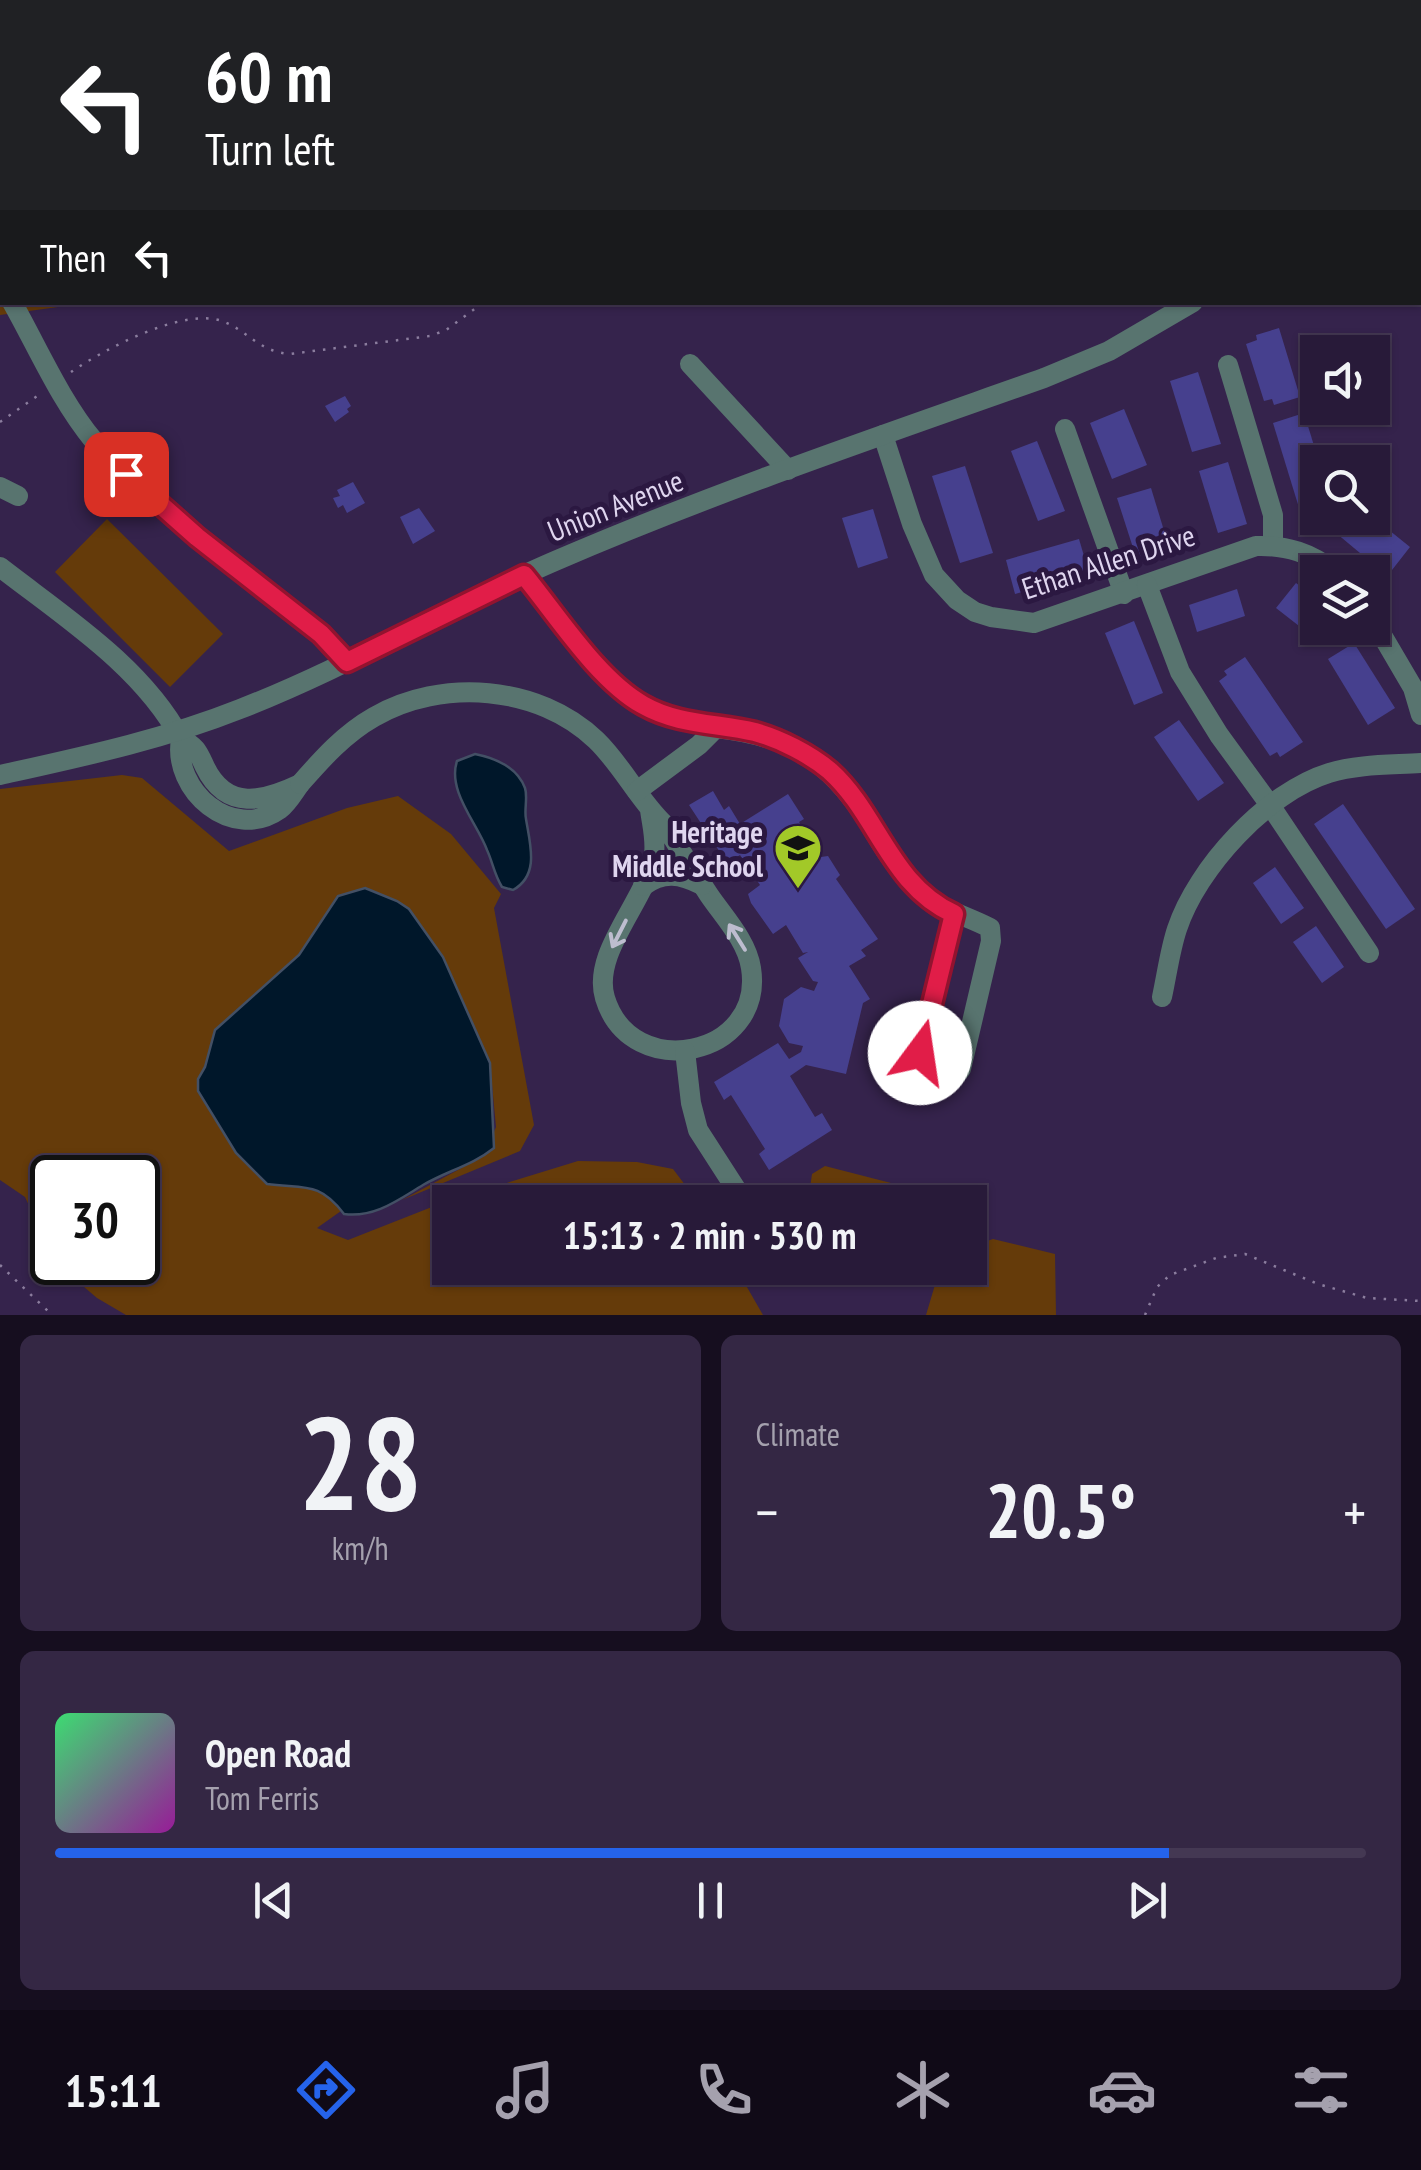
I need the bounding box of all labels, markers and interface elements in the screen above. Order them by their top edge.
text: 60 m [205,31,333,121]
icon: left [40,40,170,170]
text: Turn left [205,119,335,177]
icon: left [126,230,181,285]
text: Then [40,233,106,282]
map controls [1300,335,1390,645]
button: sound [1300,335,1390,425]
pin [84,432,169,517]
button: search [1300,445,1390,535]
icon: arrive [99,447,154,502]
street label: Union Avenue [541,460,689,550]
street label: Ethan Allen Drive [1017,515,1199,607]
button: layers [1300,555,1390,645]
place label: Heritage Middle School [612,812,764,885]
school or university icon: Heritage Middle School [772,822,824,890]
one-way arrow [609,919,628,948]
one-way arrow [727,923,747,952]
position arrow [868,1001,972,1105]
speed limit sign: 30 [30,1155,160,1285]
text: 15:13 · 2 min · 530 m [563,1210,856,1259]
text: 28 [298,1378,422,1546]
text: Climate [756,1413,840,1455]
text: 20.5° [985,1462,1136,1559]
text: − [756,1476,778,1547]
text: + [1343,1476,1366,1547]
text: km/h [332,1527,389,1569]
text: Open Road [205,1728,351,1777]
text: Tom Ferris [205,1777,319,1819]
icon: previous [246,1873,301,1928]
icon: pause [683,1873,738,1928]
icon: next [1120,1873,1175,1928]
icon: directions [291,2055,361,2125]
icon: music [490,2055,560,2125]
icon: phone [689,2055,759,2125]
icon: climate [888,2055,958,2125]
icon: car [1087,2055,1157,2125]
icon: filters [1286,2055,1356,2125]
text: 15:11 [65,2061,162,2119]

